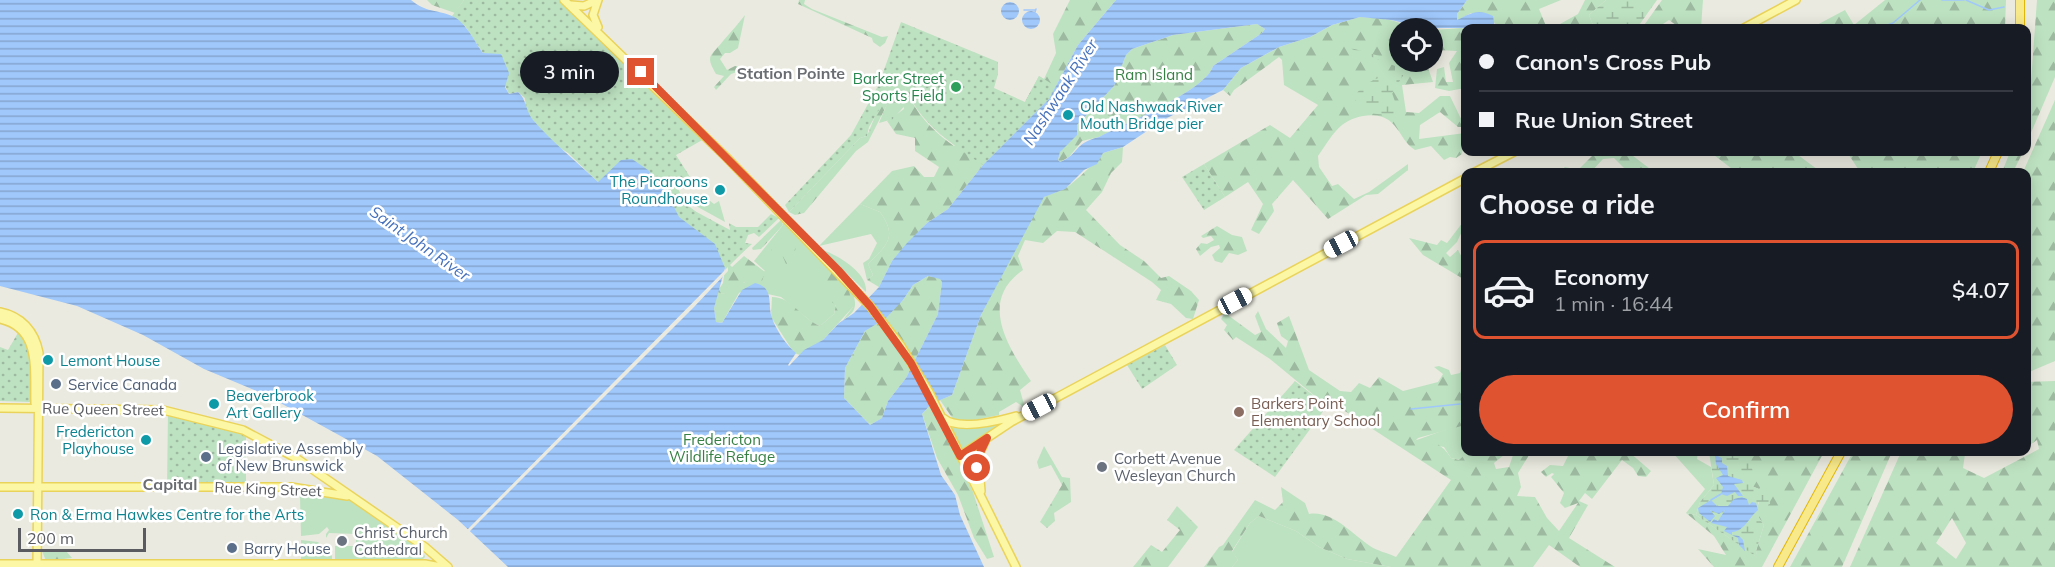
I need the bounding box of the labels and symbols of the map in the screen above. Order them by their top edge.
water label: Nashwaak River [1018,34,1102,149]
callout: 3 min [521,51,620,93]
route end [627,58,654,85]
district label: Station Pointe [737,63,845,83]
park label: Ram Island [1115,65,1193,84]
place label: Barker Street Sports Field [853,69,944,105]
marker: Barker Street Sports Field [949,80,963,94]
place label: Old Nashwaak River Mouth Bridge pier [1080,97,1223,133]
marker: Old Nashwaak River Mouth Bridge pier [1061,108,1075,122]
place label: The Picaroons Roundhouse [610,172,708,208]
marker: The Picaroons Roundhouse [713,183,727,197]
water label: Saint John River [366,201,475,286]
car [1321,228,1361,260]
car [1215,285,1255,317]
place label: Lemont House [60,351,160,370]
marker: Lemont House [41,353,55,367]
place label: Service Canada [68,375,177,394]
marker: Service Canada [49,377,63,391]
place label: Beaverbrook Art Gallery [226,386,314,422]
car [1019,391,1059,423]
place label: Barkers Point Elementary School [1251,394,1380,430]
marker: Beaverbrook Art Gallery [207,397,221,411]
street label: Rue Queen Street [42,398,164,420]
marker: Barkers Point Elementary School [1232,405,1246,419]
place label: Fredericton Playhouse [56,422,134,458]
park label: Fredericton Wildlife Refuge [669,430,775,466]
marker: Fredericton Playhouse [139,433,153,447]
place label: Legislative Assembly of New Brunswick [218,439,363,475]
place label: Corbett Avenue Wesleyan Church [1114,449,1236,485]
marker: Legislative Assembly of New Brunswick [199,450,213,464]
route start [963,454,990,481]
marker: Corbett Avenue Wesleyan Church [1095,460,1109,474]
district label: Capital [143,474,197,494]
street label: Rue King Street [214,478,322,500]
place label: Ron & Erma Hawkes Centre for the Arts [30,505,304,524]
marker: Ron & Erma Hawkes Centre for the Arts [11,507,25,521]
place label: Christ Church Cathedral [354,523,448,559]
scale bar [18,525,146,552]
marker: Christ Church Cathedral [335,534,349,548]
place label: Barry House [244,539,331,558]
marker: Barry House [225,541,239,555]

